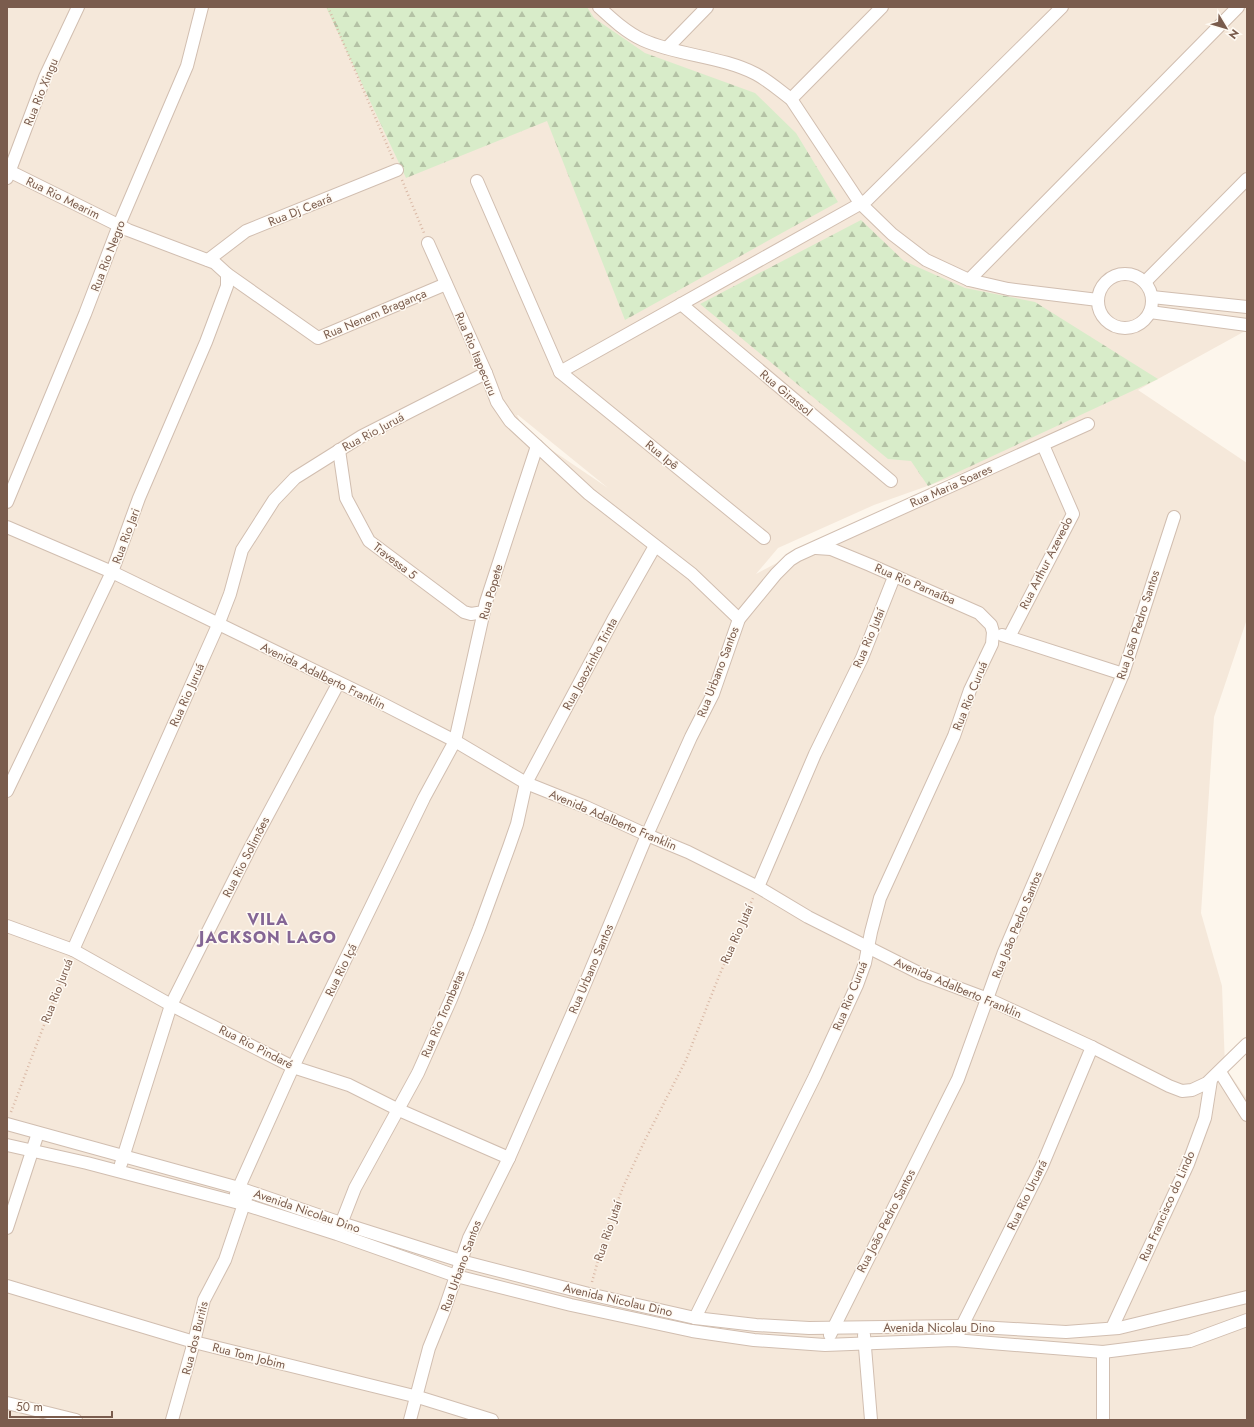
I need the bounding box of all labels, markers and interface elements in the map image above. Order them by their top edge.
north arrow [1206,8,1246,48]
text: N [1225,26,1243,43]
street label: Rua Rio Xingu [19,55,63,129]
street label: Rua Rio Mearim [23,172,103,224]
street label: Rua Dj Ceará [265,189,335,231]
street label: Rua Rio Negro [86,217,130,294]
street label: Rua Nenem Bragança [321,284,429,344]
street label: Rua Rio Itapecuru [450,309,502,399]
street label: Rua Girassol [756,366,816,420]
street label: Rua Rio Juruá [339,408,407,456]
street label: Rua Ipê [641,436,683,474]
street label: Rua Maria Soares [907,460,995,512]
street label: Rua Rio Jari [108,506,144,566]
street label: Rua Arthur Azevedo [1015,513,1077,613]
street label: Travessa 5 [369,538,421,584]
street label: Rua Rio Parnaíba [872,559,958,609]
street label: Rua Popete [474,562,508,622]
street label: Rua João Pedro Santos [1112,568,1164,682]
street label: Rua Rio Jutaí [848,605,890,671]
street label: Rua Joaozinho Trinta [558,614,622,713]
street label: Rua Urbano Santos [692,624,744,720]
street label: Avenida Adalberto Franklin [257,638,389,714]
street label: Rua Rio Curuá [948,659,992,733]
street label: Rua Rio Juruá [165,660,209,730]
street label: Avenida Adalberto Franklin [546,785,680,855]
street label: Rua Rio Solimões [218,813,274,900]
street label: Rua João Pedro Santos [987,869,1047,981]
street label: Rua Rio Jutaí [716,901,758,967]
district label: VILA JACKSON LAGO [196,908,337,949]
street label: Rua Urbano Santos [564,921,618,1017]
street label: Rua Rio Içá [320,940,362,1000]
street label: Avenida Adalberto Franklin [891,953,1025,1023]
street label: Rua Rio Juruá [36,956,78,1026]
street label: Rua Rio Curuá [828,959,872,1033]
street label: Rua Rio Trombetas [416,967,470,1060]
street label: Rua Rio Pindaré [216,1021,296,1073]
street label: Rua Francisco do Lindo [1135,1148,1200,1264]
street label: Rua Rio Uruará [1002,1157,1052,1233]
street label: Rua João Pedro Santos [852,1166,920,1276]
street label: Avenida Nicolau Dino [251,1184,363,1238]
street label: Rua Rio Jutaí [589,1197,627,1264]
street label: Rua Urbano Santos [436,1218,486,1314]
street label: Avenida Nicolau Dino [562,1279,675,1321]
street label: Rua dos Buritis [177,1299,213,1377]
street label: Avenida Nicolau Dino [883,1319,995,1337]
street label: Rua Tom Jobim [210,1338,288,1374]
scale bar [10,1393,112,1419]
text: 50 m [16,1398,43,1416]

